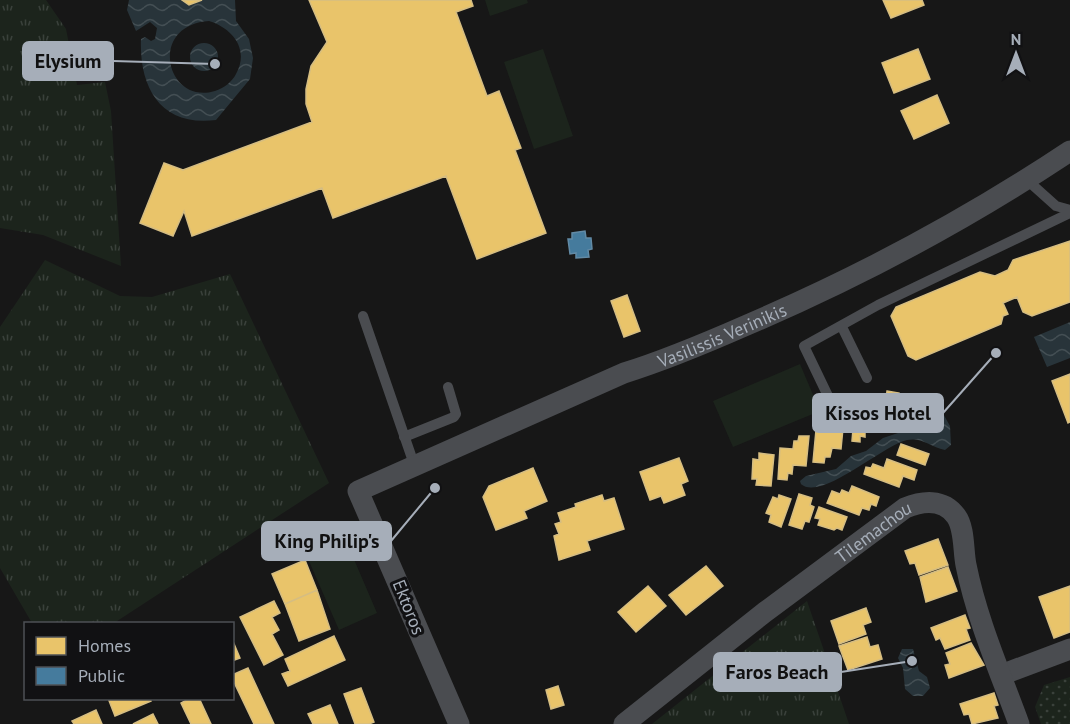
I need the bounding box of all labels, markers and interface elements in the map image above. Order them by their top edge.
north arrow [986,24,1046,84]
text: N [1011,29,1021,49]
callout: Elysium [23,42,113,80]
text: Elysium [35,48,101,74]
street label: Vasilissis Verinikis [653,298,790,373]
callout: Kissos Hotel [813,394,943,432]
text: Kissos Hotel [825,400,931,426]
street label: Tilemachou [830,495,914,568]
callout: King Philip's [262,522,391,560]
text: King Philip's [275,528,379,554]
street label: Ektoros [388,576,430,638]
legend [24,622,234,700]
text: Homes [78,634,131,657]
callout: Faros Beach [714,653,841,691]
text: Faros Beach [726,659,828,685]
text: Public [78,664,125,687]

